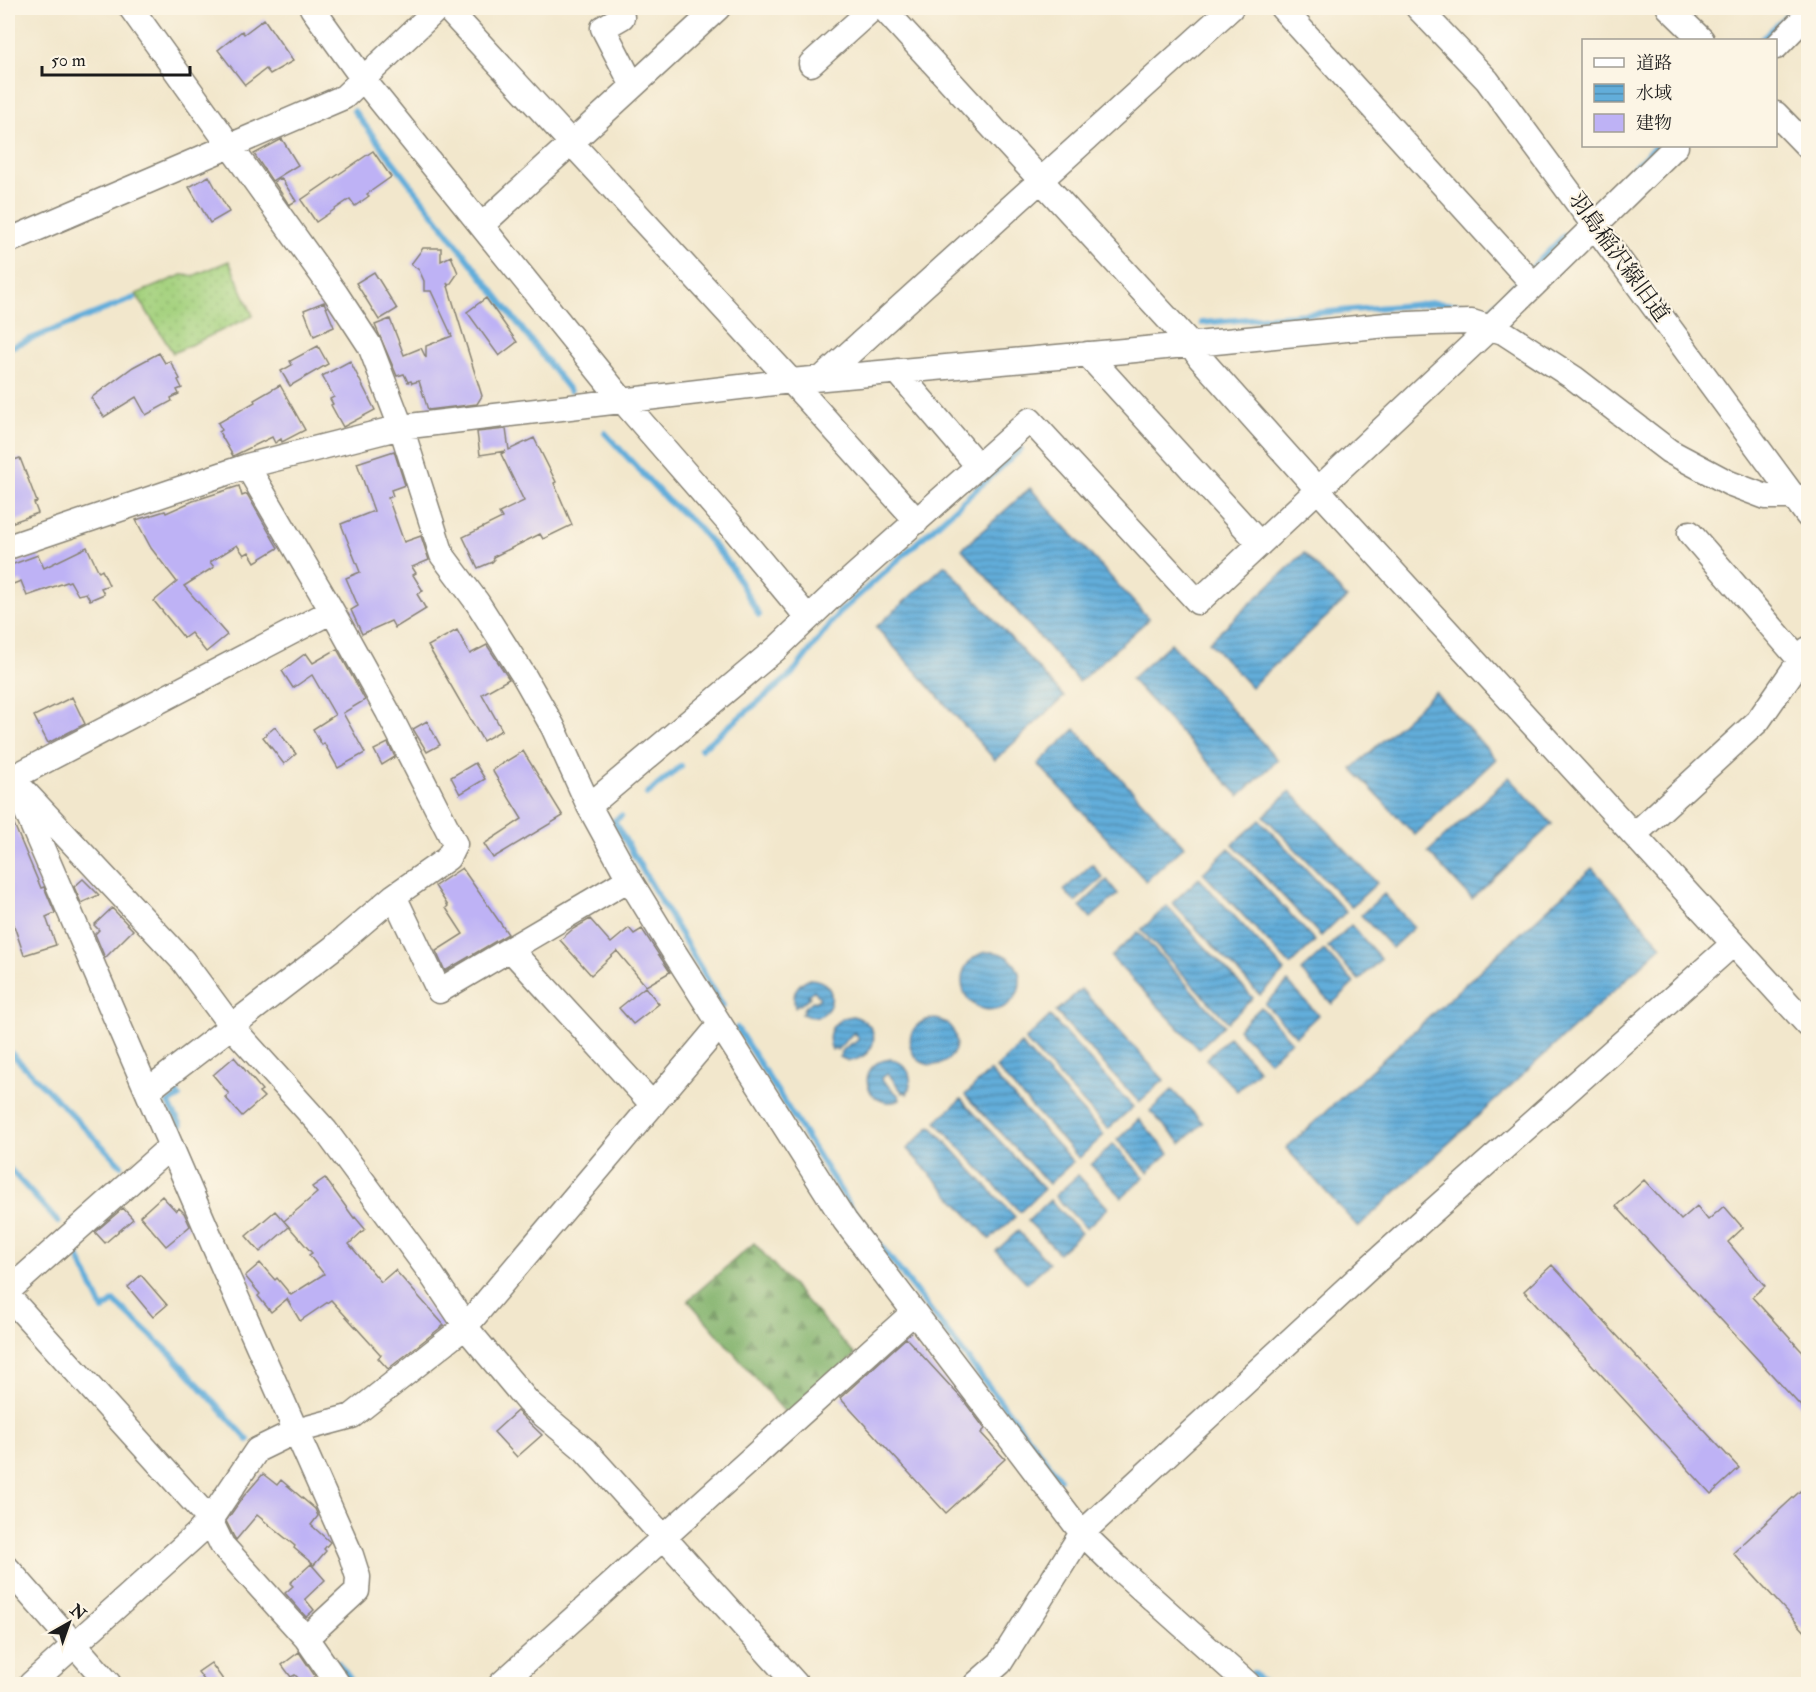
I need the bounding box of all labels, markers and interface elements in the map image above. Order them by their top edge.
scale bar [42,39,190,77]
legend [1582,39,1777,147]
text: 50 m [51,49,86,72]
text: 道路 [1636,52,1672,75]
text: 水域 [1636,82,1672,105]
text: 建物 [1636,112,1672,135]
street label: 羽島稲沢線旧道 [1562,186,1676,328]
north arrow [39,1593,99,1653]
text: N [65,1599,90,1625]

